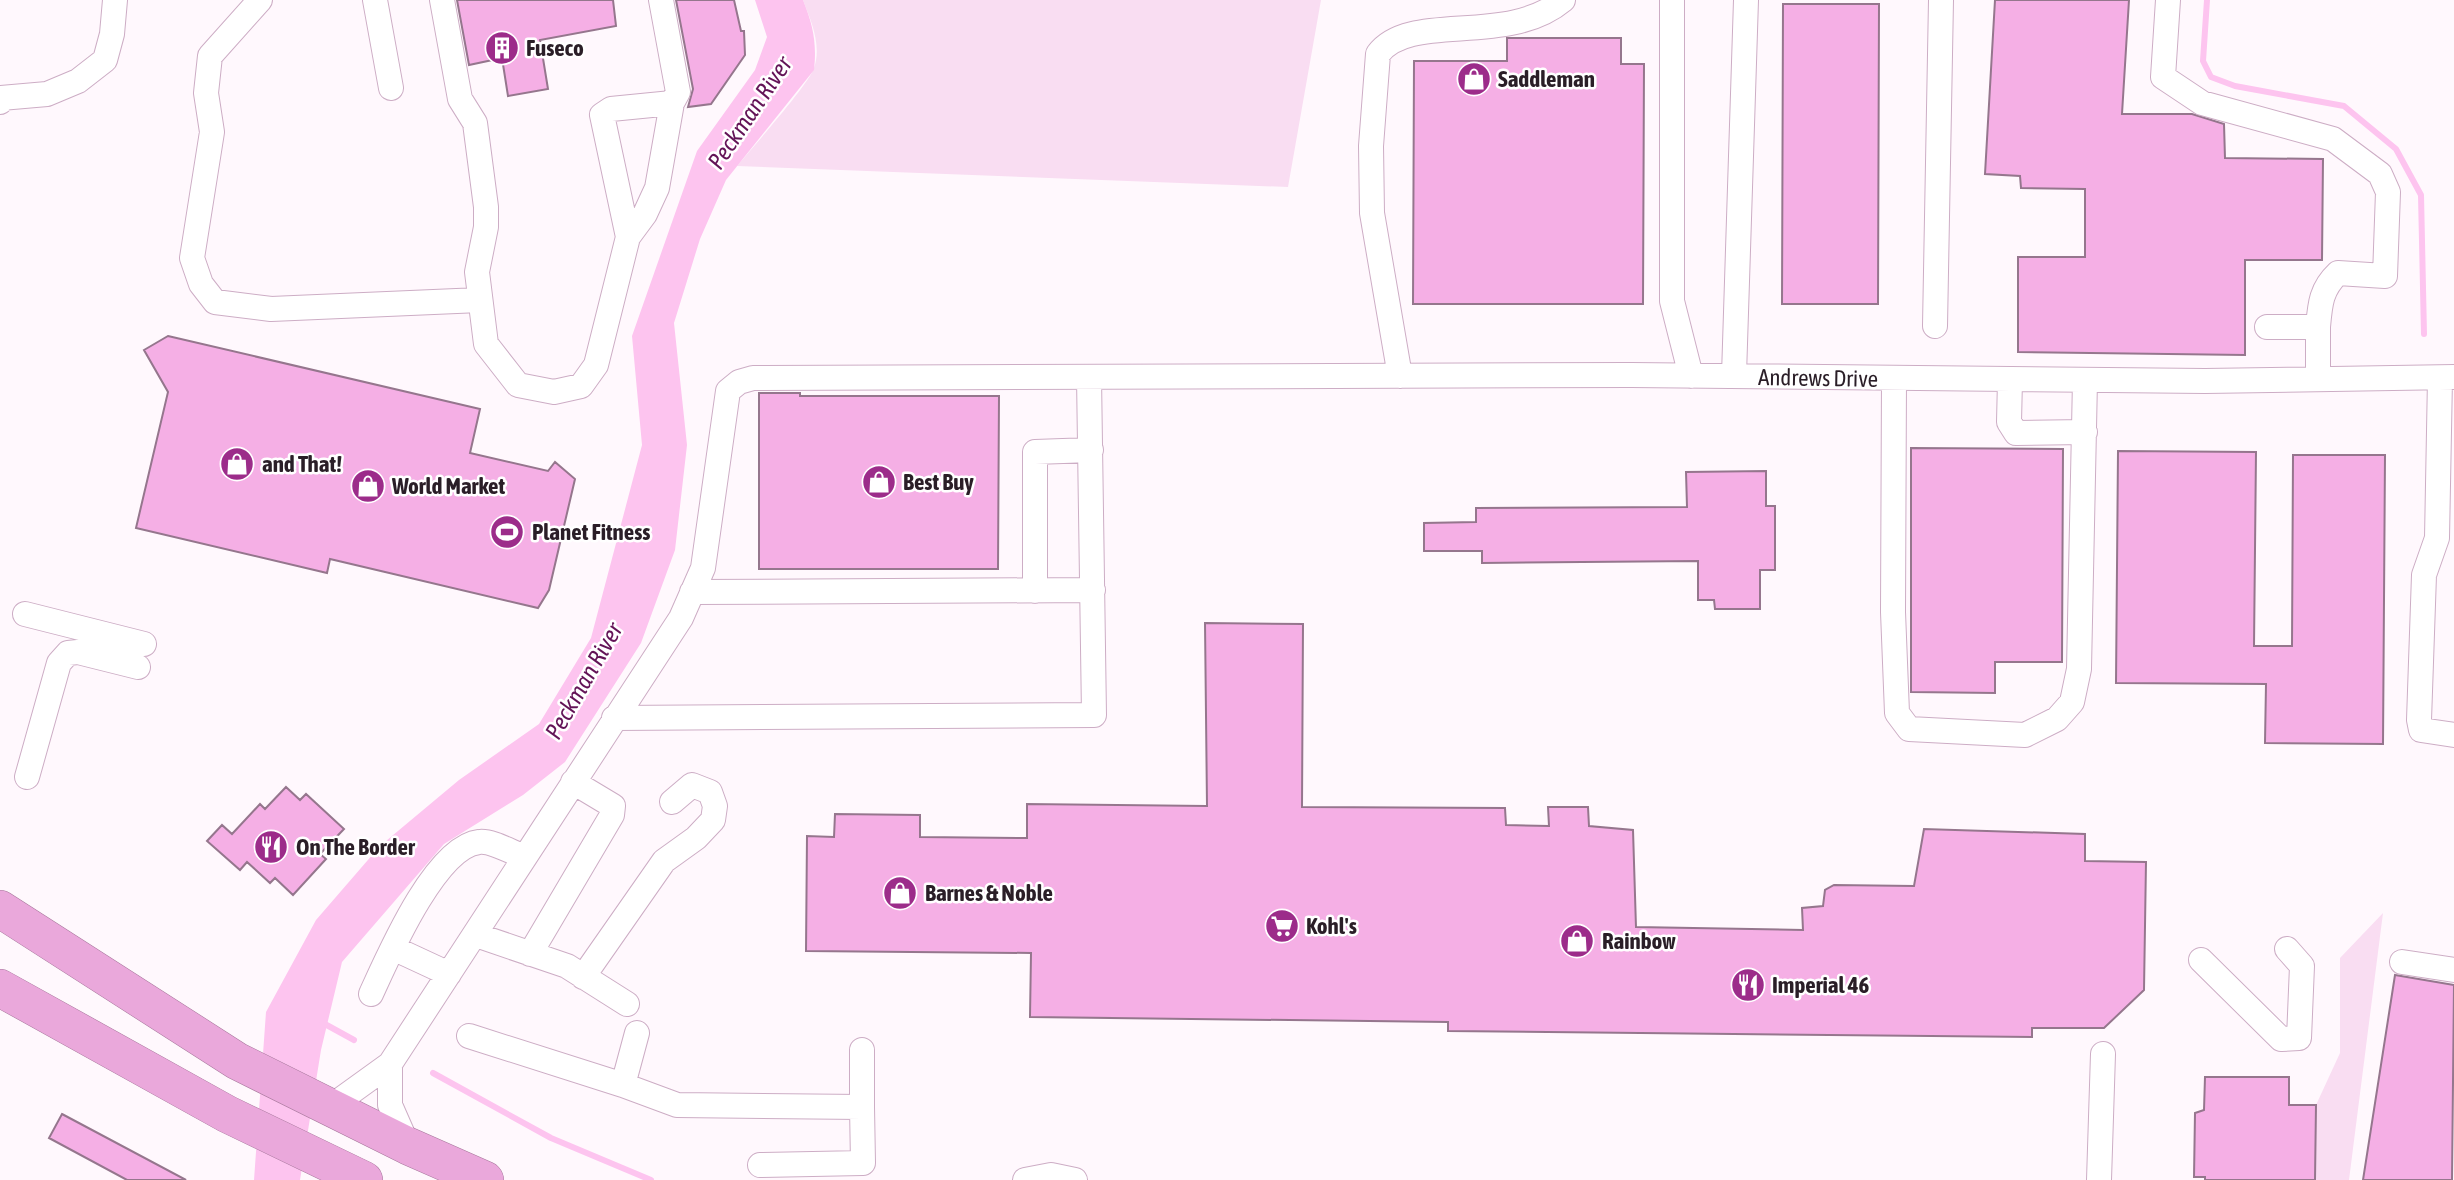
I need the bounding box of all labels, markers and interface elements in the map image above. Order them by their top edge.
building icon: Fuseco [483,29,521,67]
place label: Fuseco [526,35,584,61]
water label: Peckman River [702,51,798,174]
shop icon: Saddleman [1455,60,1493,98]
place label: Saddleman [1498,66,1595,92]
street label: Andrews Drive [1758,364,1878,392]
shop icon: and That! [218,445,256,483]
place label: and That! [262,451,342,477]
shop icon: Best Buy [860,463,898,501]
shop icon: World Market [349,467,387,505]
place label: Best Buy [903,469,974,495]
place label: World Market [391,473,505,499]
sports icon: Planet Fitness [488,513,526,551]
place label: Planet Fitness [532,519,650,545]
water label: Peckman River [539,617,628,744]
restaurant icon: On The Border [252,828,290,866]
place label: On The Border [296,834,416,860]
shop icon: Barnes & Noble [881,874,919,912]
place label: Barnes & Noble [925,880,1053,906]
supermarket icon: Kohl's [1263,907,1301,945]
place label: Kohl's [1306,913,1357,939]
shop icon: Rainbow [1558,922,1596,960]
place label: Rainbow [1602,928,1676,954]
restaurant icon: Imperial 46 [1729,966,1767,1004]
place label: Imperial 46 [1772,972,1870,998]

